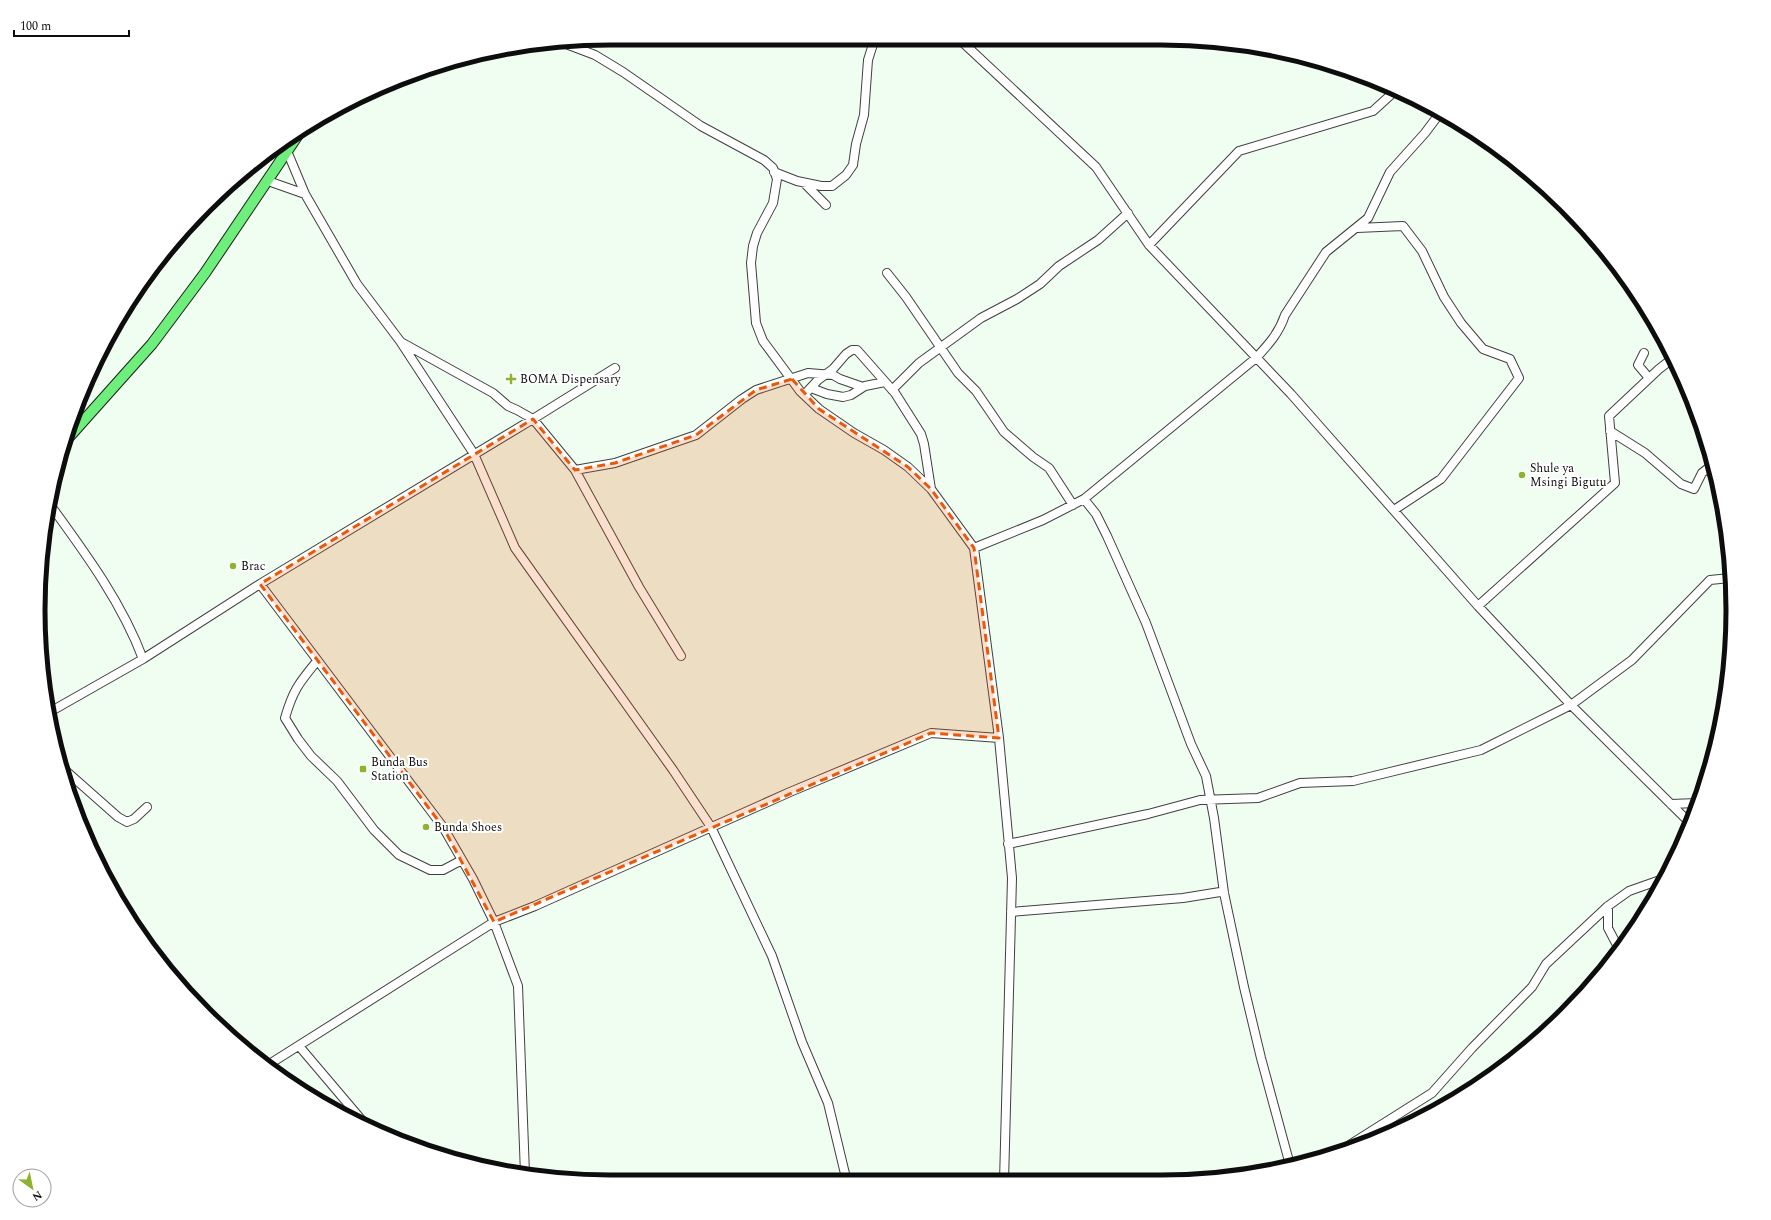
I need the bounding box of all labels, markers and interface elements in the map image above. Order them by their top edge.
scale bar [14,12,129,38]
text: 100 m [20,17,51,36]
place label: BOMA Dispensary [520,370,622,389]
marker: BOMA Dispensary [505,373,517,385]
place label: Shule ya Msingi Bigutu [1530,459,1607,492]
marker: Shule ya Msingi Bigutu [1517,470,1527,480]
place label: Brac [241,557,266,576]
marker: Brac [228,561,238,571]
place label: Bunda Bus Station [371,753,428,786]
marker: Bunda Bus Station [358,764,368,774]
place label: Bunda Shoes [434,818,502,837]
marker: Bunda Shoes [421,822,431,832]
north arrow [12,1168,52,1208]
text: N [29,1186,46,1206]

